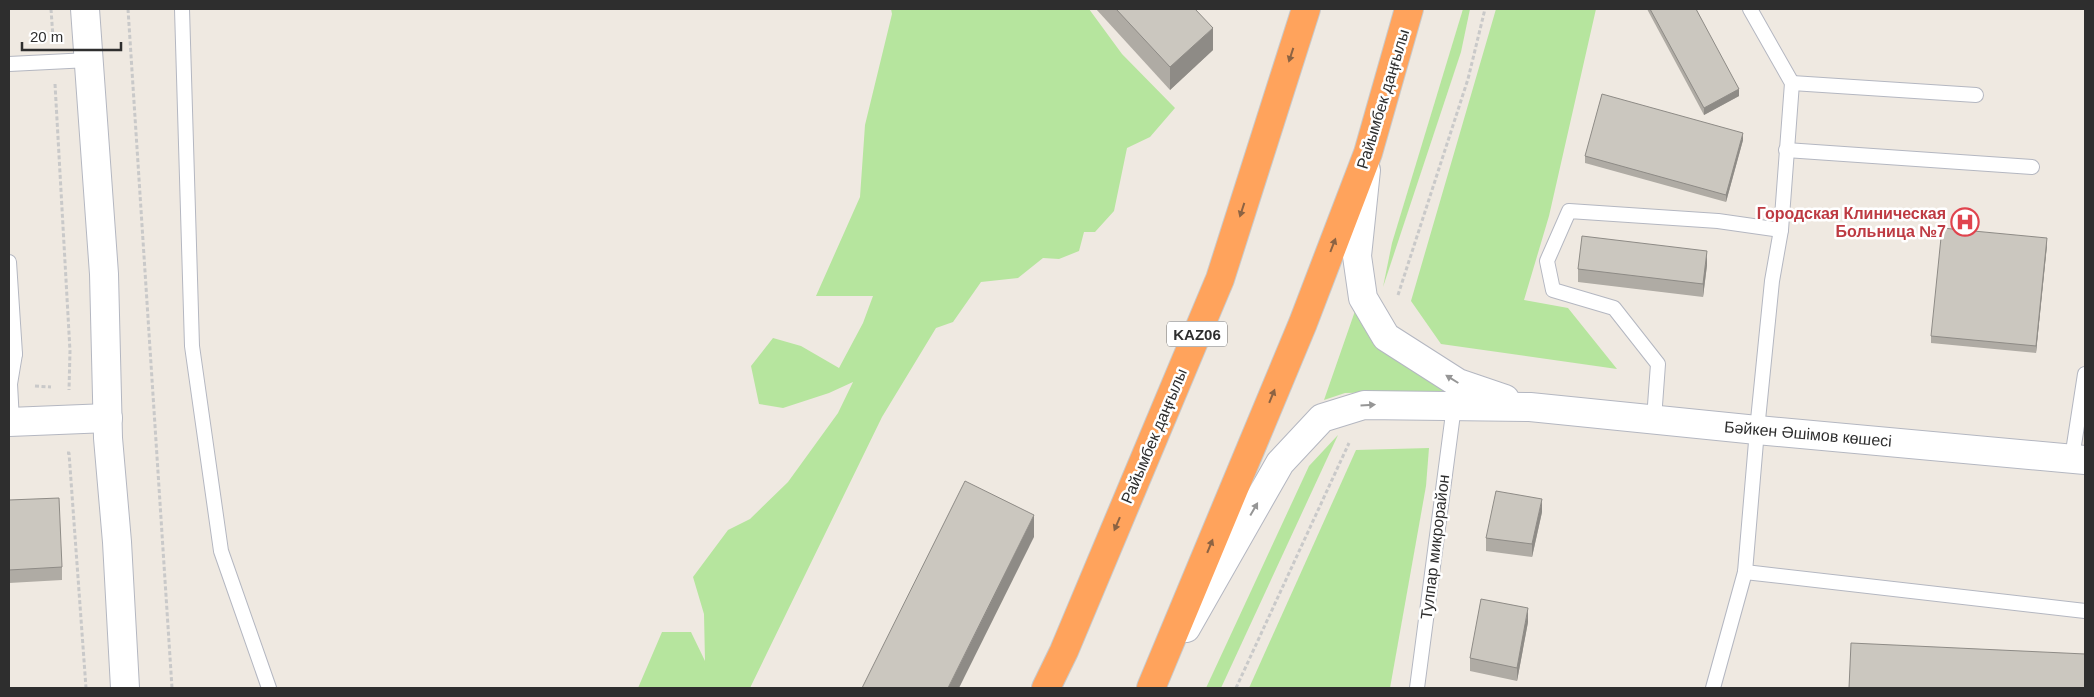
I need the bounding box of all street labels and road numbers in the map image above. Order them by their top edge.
street label: Райымбек даңғылы [1354,27,1412,171]
road number: KАZ06 [1167,322,1227,346]
street label: Райымбек даңғылы [1118,366,1190,506]
street label: Бәйкен Әшімов көшесі [1724,418,1892,450]
street label: Тулпар микрорайон [1418,474,1452,620]

